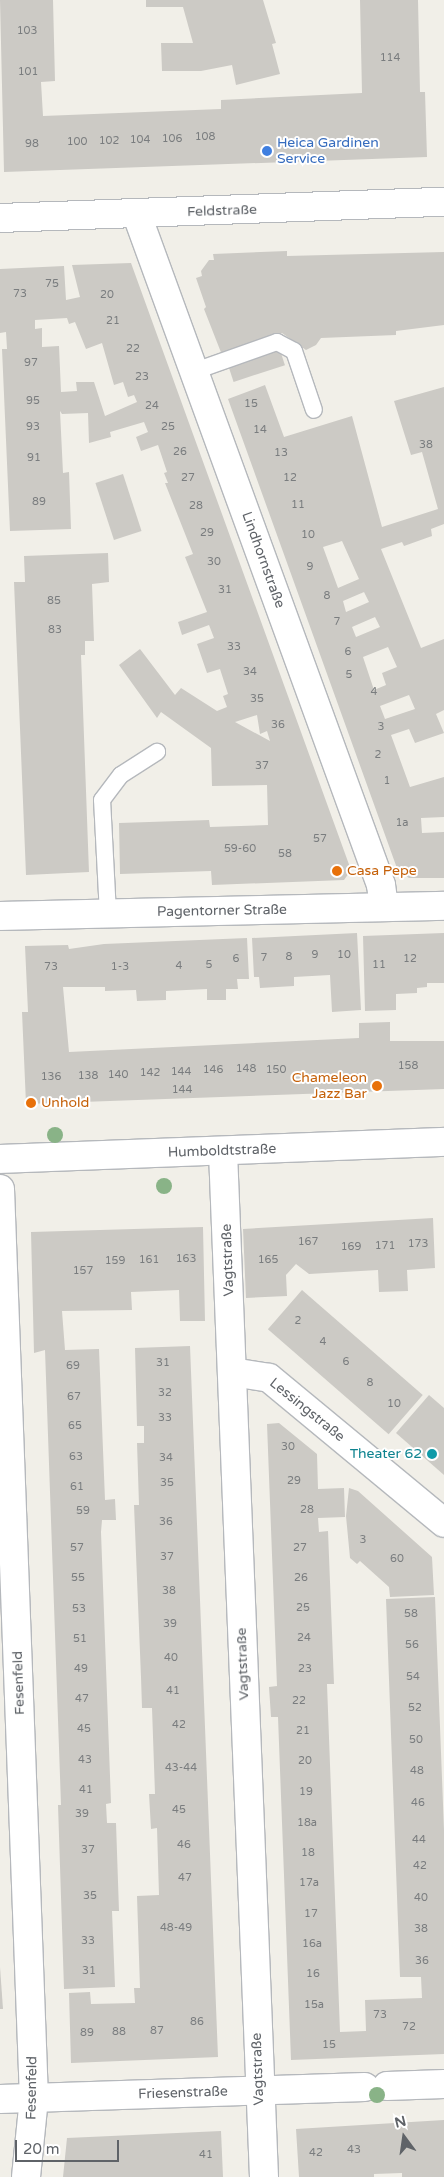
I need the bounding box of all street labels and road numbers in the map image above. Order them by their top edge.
street label: Feldstraße [187,201,257,221]
street label: Lindhornstraße [238,509,288,611]
street label: Pagentorner Straße [157,901,287,921]
street label: Humboldtstraße [168,1141,276,1161]
street label: Vagtstraße [218,1223,238,1297]
street label: Lessingstraße [266,1375,348,1445]
street label: Vagtstraße [233,1627,253,1701]
street label: Fesenfeld [9,1651,29,1715]
street label: Vagtstraße [248,2032,268,2106]
street label: Fesenfeld [23,2056,41,2120]
street label: Friesenstraße [138,2083,228,2103]

